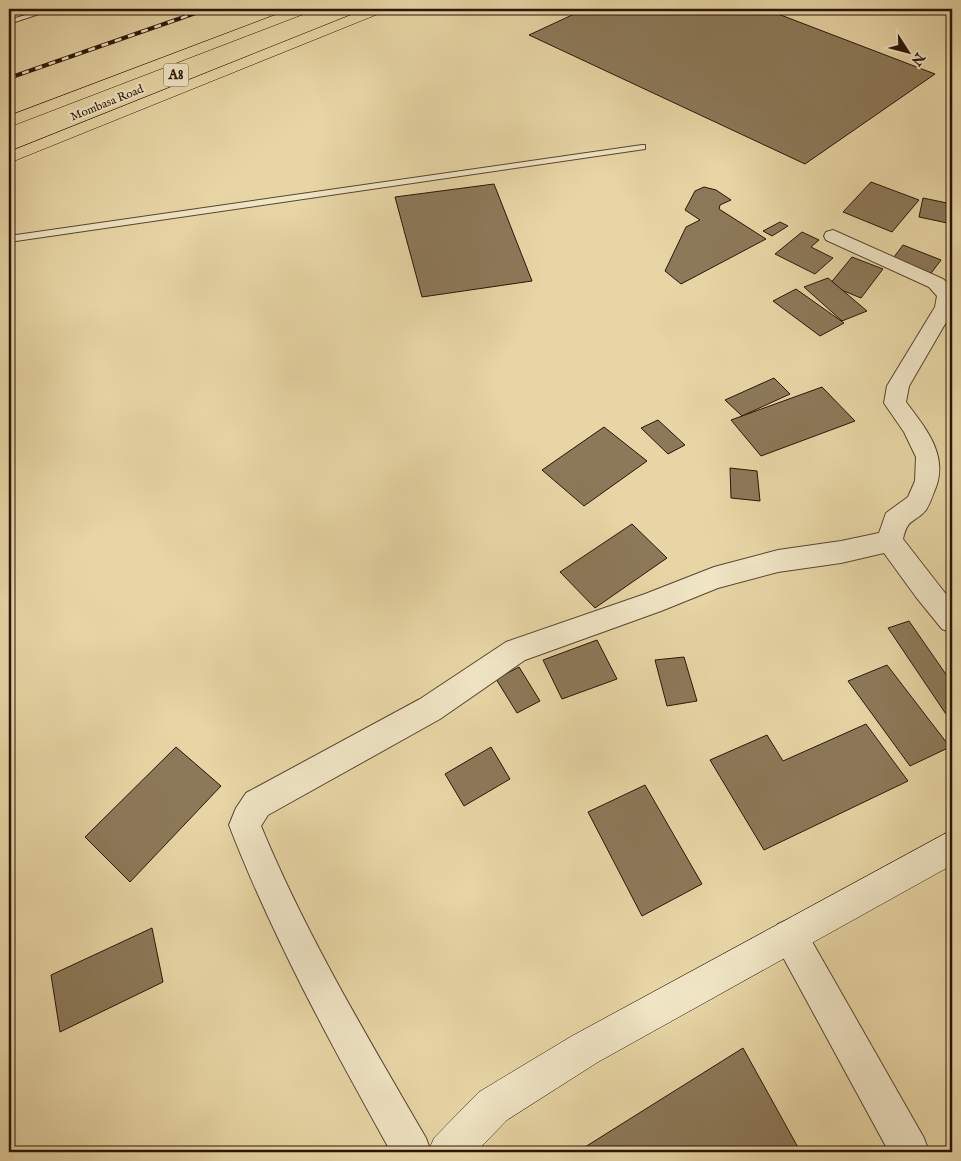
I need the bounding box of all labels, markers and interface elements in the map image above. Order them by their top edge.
north arrow [884,28,934,78]
text: N [907,48,929,69]
road number: A8 [164,64,188,86]
street label: Mombasa Road [68,81,146,124]

